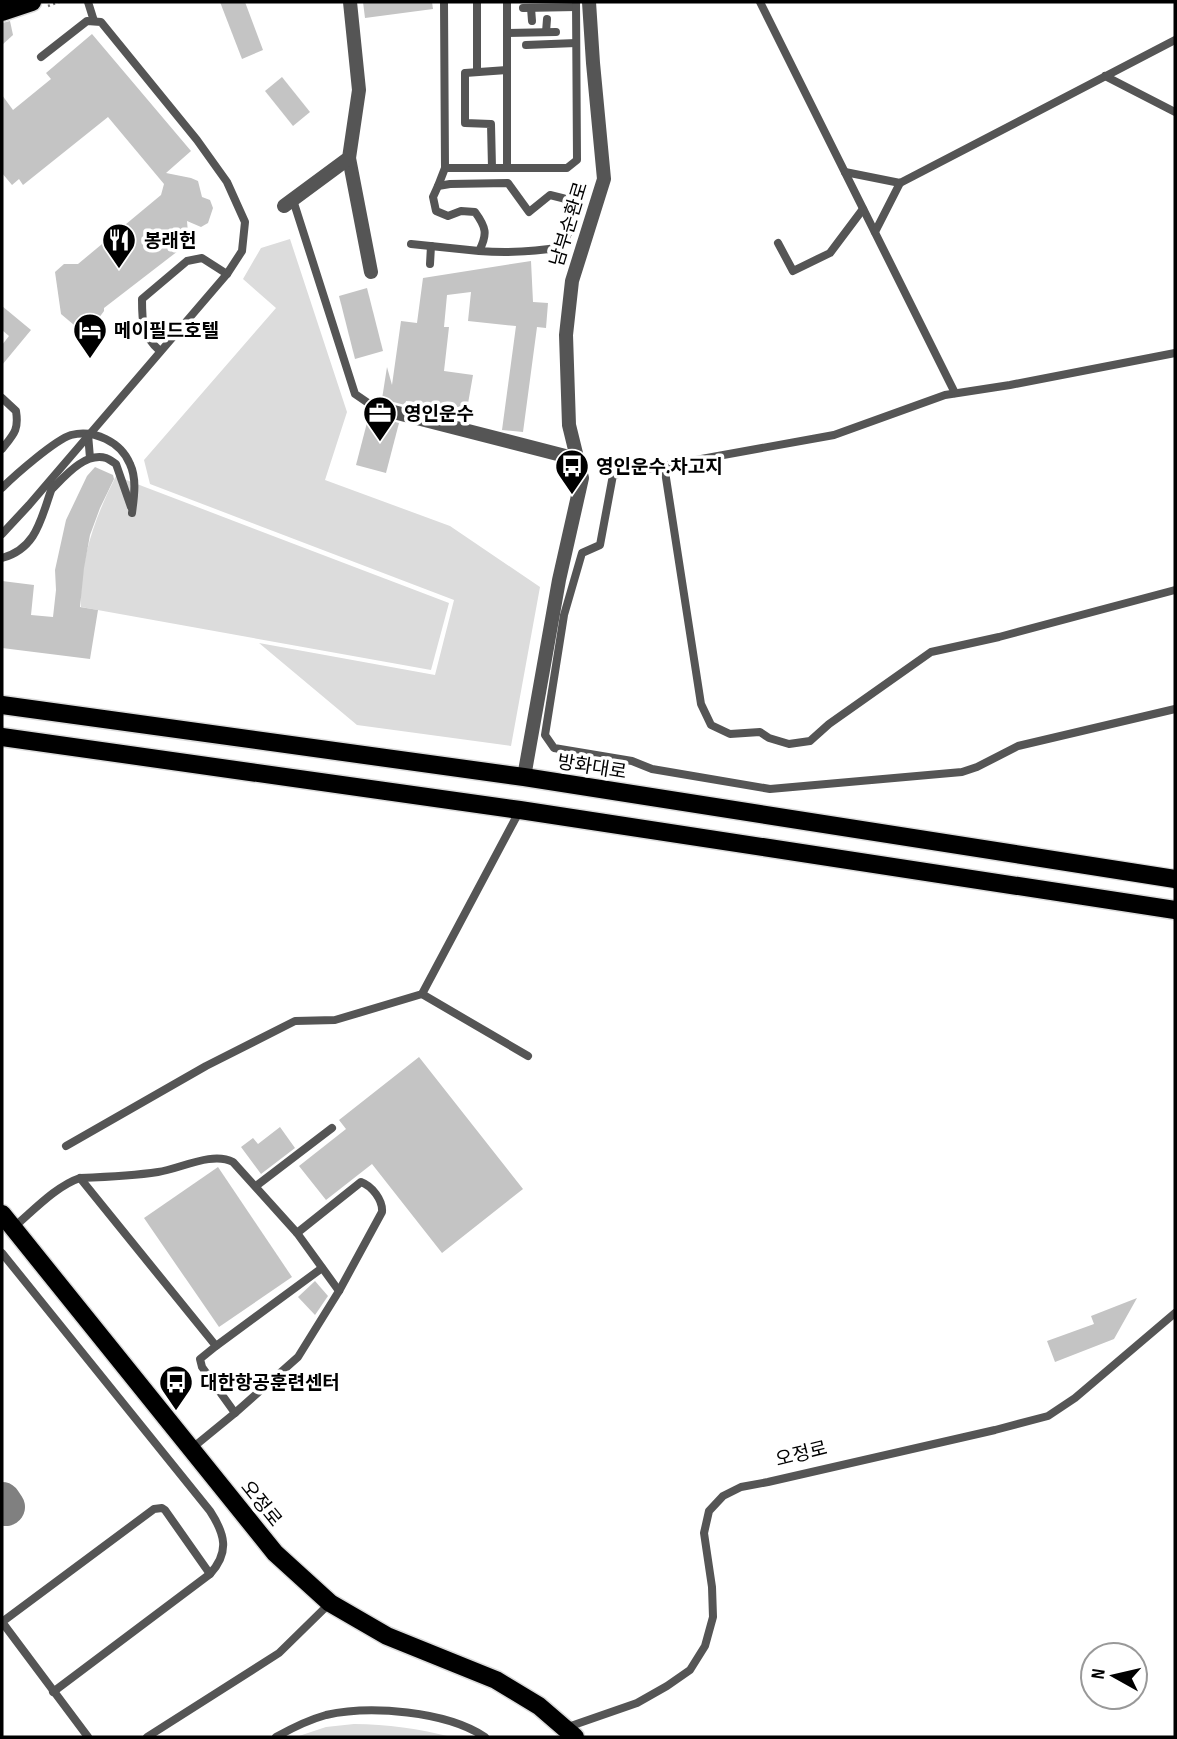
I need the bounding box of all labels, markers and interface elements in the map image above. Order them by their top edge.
street label: 남부순환로 [546,179,593,270]
restaurant icon: 봉래헌 [100,221,138,270]
place label: 봉래헌 [144,230,196,253]
hotel icon: 메이필드호텔 [71,311,109,360]
place label: 메이필드호텔 [114,320,219,343]
office icon: 영인운수 [361,394,399,443]
place label: 영인운수 [404,403,474,426]
bus stop icon: 영인운수.차고지 [553,447,591,496]
place label: 영인운수.차고지 [596,456,723,479]
street label: 방화대로 [555,751,628,784]
bus stop icon: 대한항공훈련센터 [157,1363,195,1412]
place label: 대한항공훈련센터 [200,1372,340,1395]
street label: 오정로 [773,1437,830,1472]
street label: 오정로 [235,1476,286,1532]
north arrow [1079,1641,1149,1711]
text: N [1087,1667,1111,1680]

